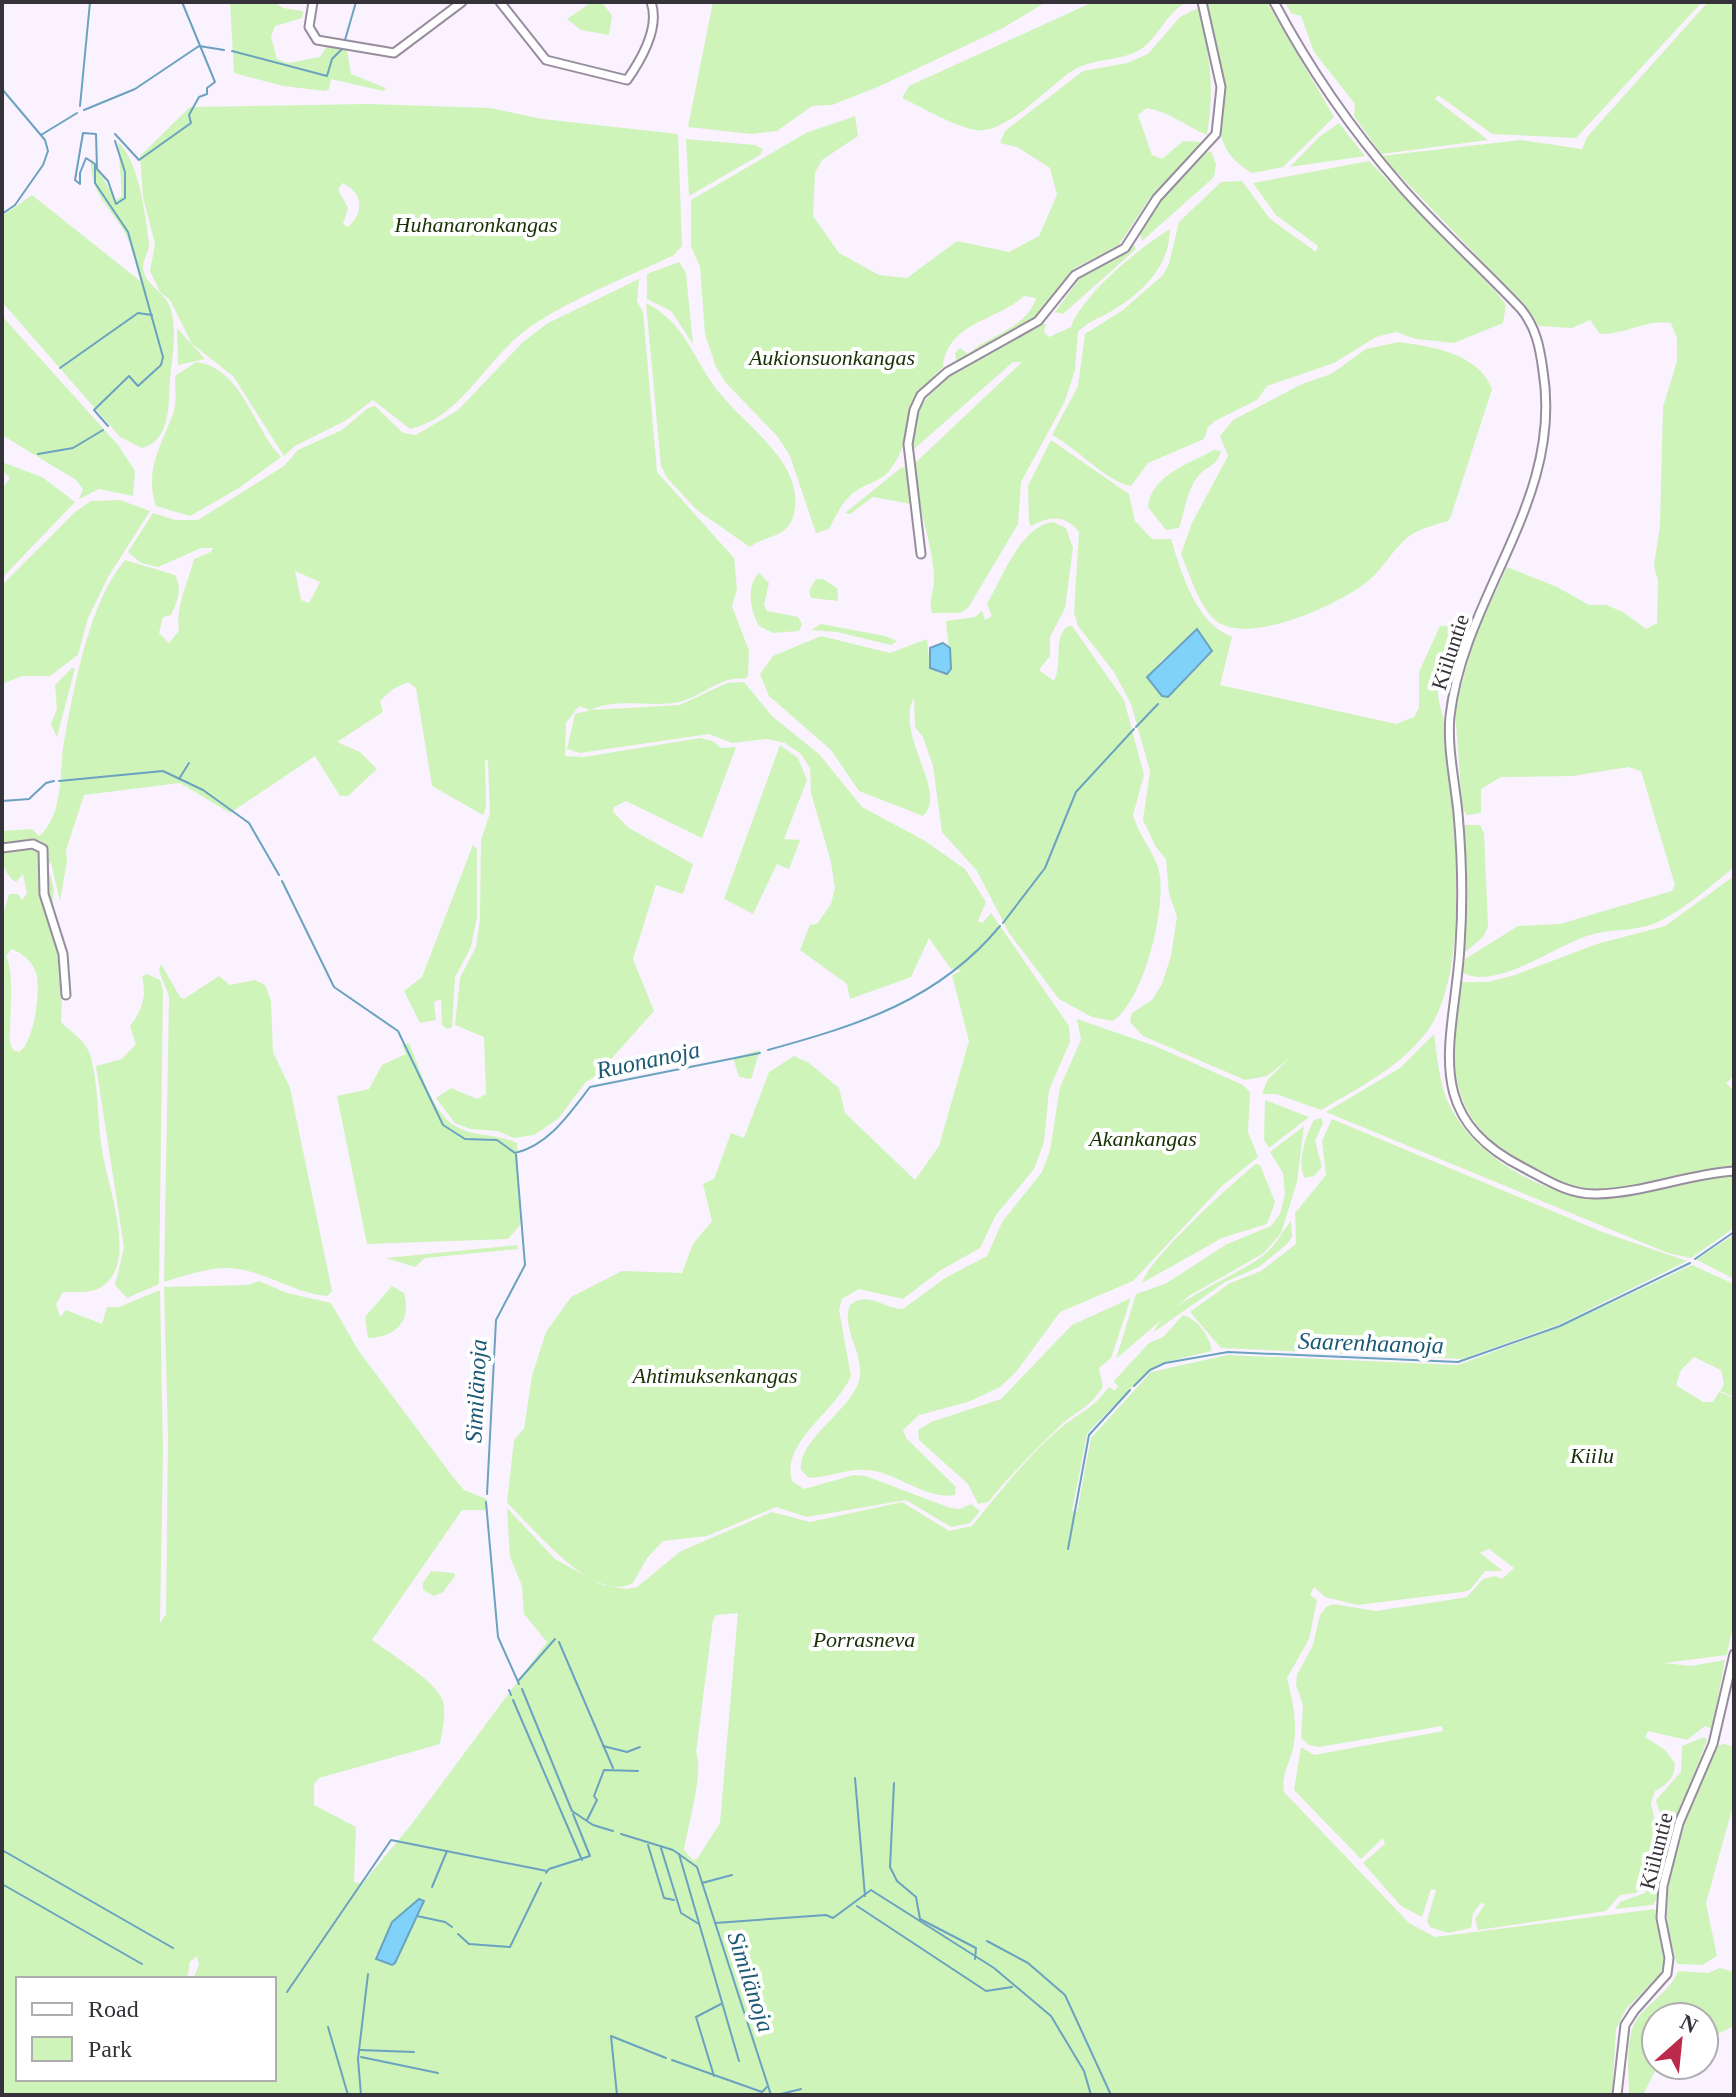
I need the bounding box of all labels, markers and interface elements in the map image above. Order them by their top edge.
park label: Huhanaronkangas [394,212,557,237]
park label: Aukionsuonkangas [747,345,915,370]
street label: Kiiluntie [1426,611,1474,693]
water label: Ruonanoja [593,1036,702,1084]
park label: Akankangas [1087,1126,1197,1151]
water label: Saarenhaanoja [1298,1327,1444,1359]
water label: Similänoja [460,1338,492,1444]
park label: Ahtimuksenkangas [631,1363,797,1388]
park label: Kiilu [1569,1443,1614,1468]
park label: Porrasneva [812,1627,915,1652]
street label: Kiiluntie [1634,1810,1678,1892]
water label: Similänoja [723,1929,779,2035]
legend [16,1977,276,2081]
text: Road [88,1996,139,2022]
north arrow [1640,2001,1720,2081]
text: N [1676,2009,1702,2038]
text: Park [88,2036,132,2062]

